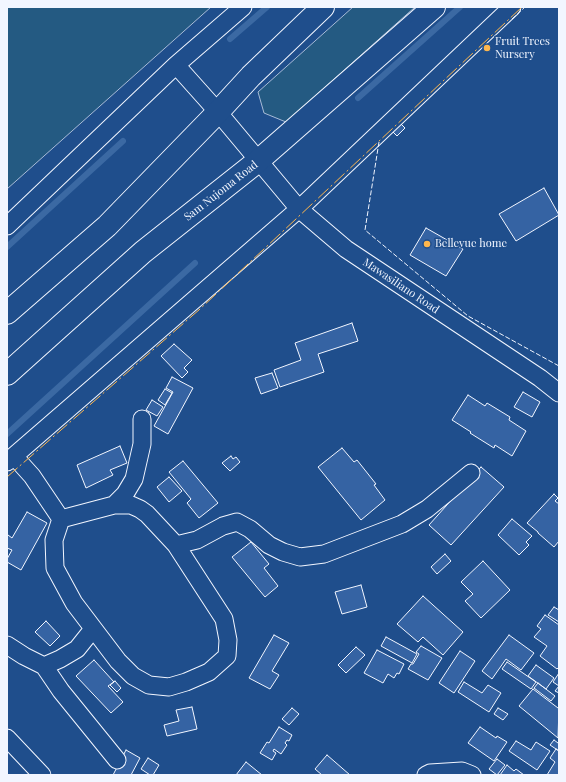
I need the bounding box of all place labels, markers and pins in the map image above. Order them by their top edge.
place label: Fruit Trees Nursery [495,35,550,61]
marker: Fruit Trees Nursery [482,43,492,53]
place label: Bellevue home [435,237,507,251]
marker: Bellevue home [422,239,432,249]

